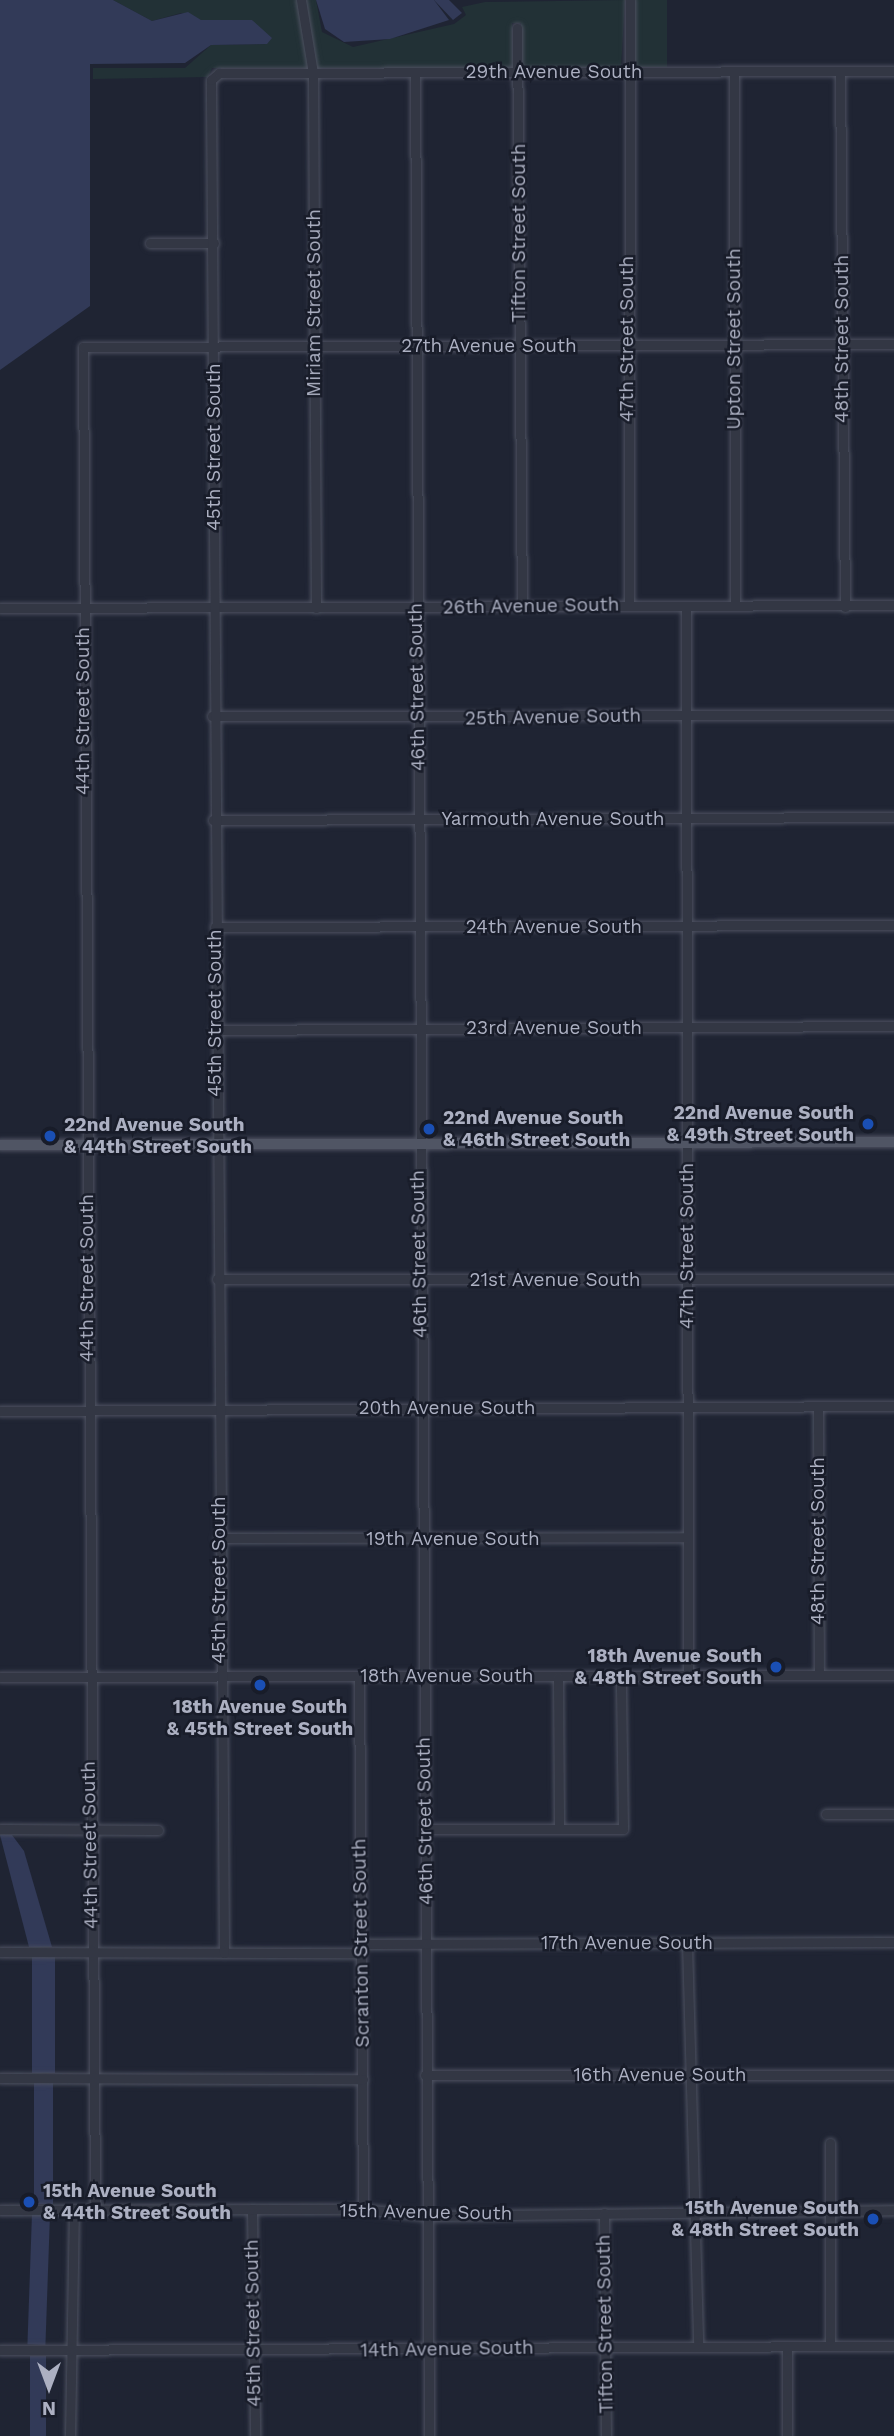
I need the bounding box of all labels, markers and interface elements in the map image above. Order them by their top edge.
street label: 29th Avenue South [465,61,643,83]
street label: Tifton Street South [508,143,530,323]
street label: Miriam Street South [303,209,325,397]
street label: Upton Street South [723,248,745,430]
street label: 48th Street South [831,255,853,423]
street label: 47th Street South [616,256,638,422]
street label: 27th Avenue South [401,335,577,357]
street label: 45th Street South [203,363,225,531]
street label: 26th Avenue South [442,593,620,619]
street label: 46th Street South [404,603,430,771]
street label: 44th Street South [72,627,94,795]
street label: 25th Avenue South [464,704,642,730]
street label: Yarmouth Avenue South [441,808,665,830]
street label: 24th Avenue South [465,916,643,938]
street label: 45th Street South [204,929,226,1097]
street label: 23rd Avenue South [466,1017,642,1039]
place label: 22nd Avenue South & 49th Street South [667,1102,854,1146]
place label: 22nd Avenue South & 46th Street South [443,1107,630,1151]
place label: 22nd Avenue South & 44th Street South [64,1114,252,1158]
marker: 22nd Avenue South & 49th Street South [860,1116,876,1132]
marker: 22nd Avenue South & 46th Street South [421,1121,437,1137]
marker: 22nd Avenue South & 44th Street South [42,1128,58,1144]
street label: 47th Street South [676,1163,698,1329]
street label: 46th Street South [406,1170,432,1338]
street label: 44th Street South [76,1194,98,1362]
street label: 21st Avenue South [469,1269,641,1291]
street label: 20th Avenue South [358,1397,536,1419]
street label: 48th Street South [807,1457,829,1625]
street label: 45th Street South [208,1496,230,1664]
street label: 19th Avenue South [366,1528,540,1550]
place label: 18th Avenue South & 48th Street South [574,1645,762,1689]
marker: 18th Avenue South & 48th Street South [768,1659,784,1675]
street label: 18th Avenue South [360,1665,534,1687]
marker: 18th Avenue South & 45th Street South [252,1677,268,1693]
place label: 18th Avenue South & 45th Street South [167,1696,353,1740]
street label: 46th Street South [412,1737,438,1905]
street label: 44th Street South [77,1761,103,1929]
street label: Scranton Street South [348,1838,374,2048]
street label: 17th Avenue South [541,1932,713,1954]
street label: 16th Avenue South [573,2064,747,2086]
place label: 15th Avenue South & 44th Street South [43,2180,231,2224]
marker: 15th Avenue South & 44th Street South [21,2194,37,2210]
place label: 15th Avenue South & 48th Street South [671,2197,859,2241]
street label: 15th Avenue South [339,2199,513,2225]
marker: 15th Avenue South & 48th Street South [865,2211,881,2227]
street label: Tifton Street South [592,2234,618,2414]
street label: 45th Street South [240,2239,266,2407]
street label: 14th Avenue South [360,2336,534,2362]
north arrow [14,2352,84,2422]
text: N [42,2397,56,2420]

